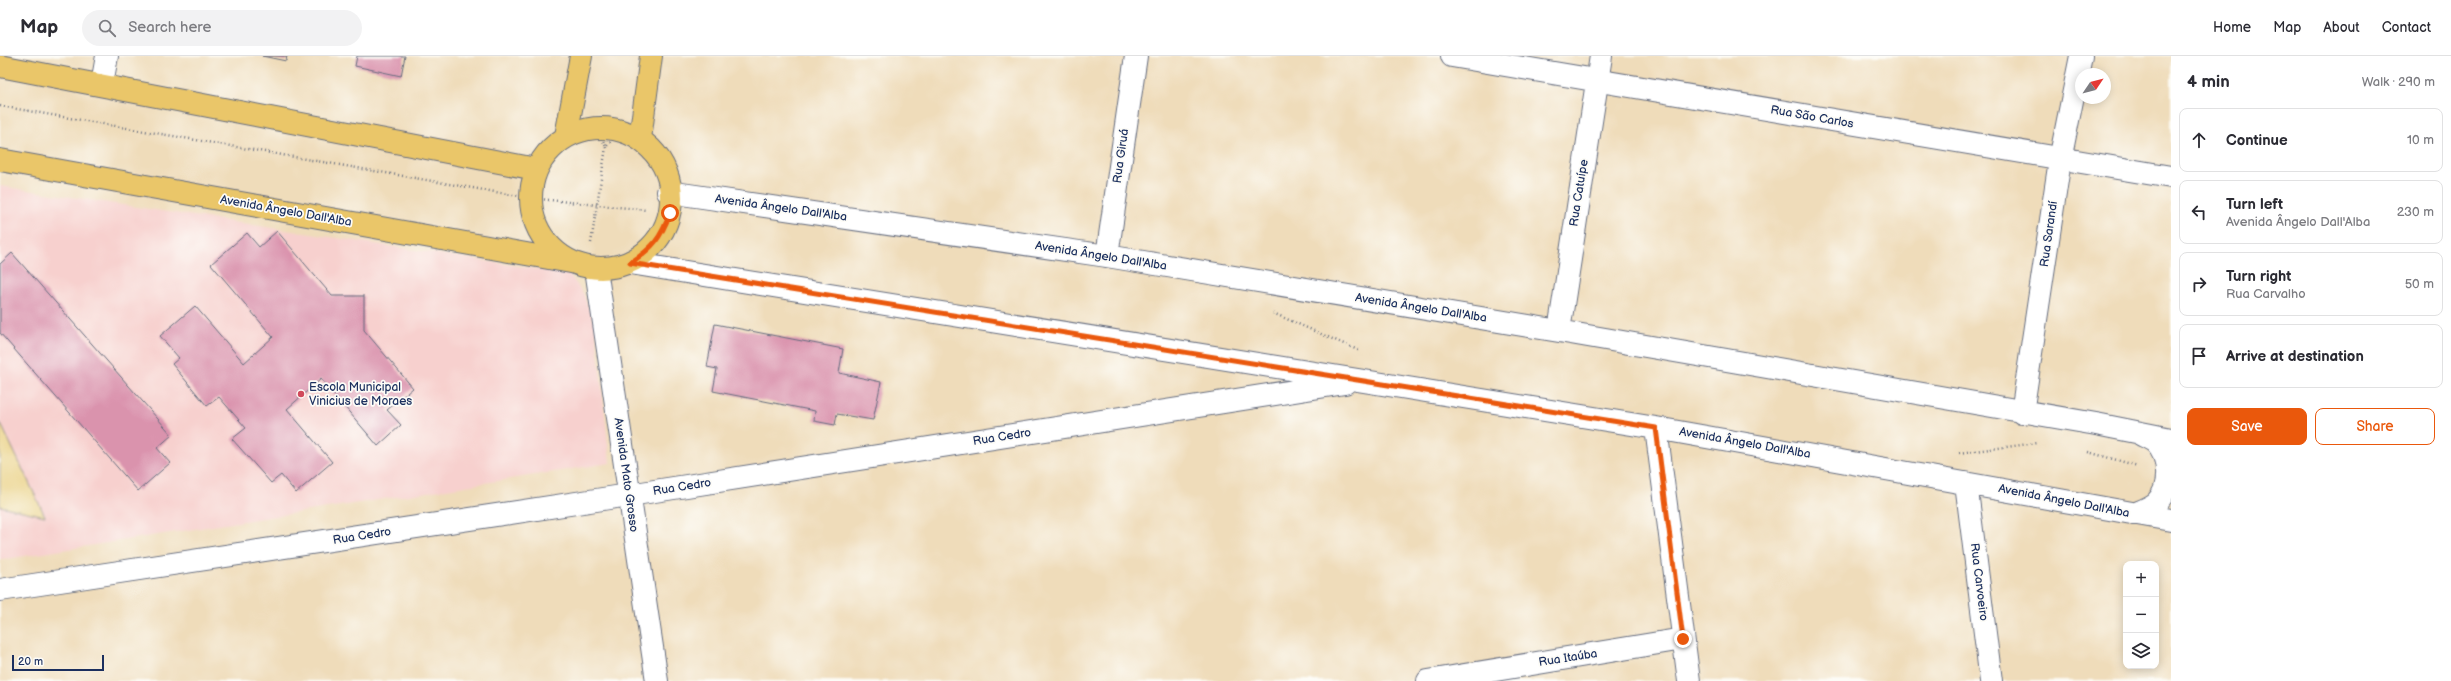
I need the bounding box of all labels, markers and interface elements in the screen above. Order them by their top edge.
search box [82,10,362,46]
text: Map [20,16,58,39]
icon: search [96,17,118,39]
text: Search here [128,18,211,37]
text: Home [2213,19,2251,36]
text: Map [2273,19,2301,36]
text: About [2323,19,2360,36]
text: Contact [2382,19,2431,36]
north arrow [2075,68,2111,104]
text: 4 min [2187,72,2230,92]
text: Walk · 290 m [2362,74,2435,90]
street label: Rua São Carlos [1769,102,1855,132]
street label: Rua Giruá [1110,128,1132,184]
icon: ahead [2188,129,2210,151]
text: Continue [2226,131,2288,150]
text: 10 m [2407,132,2434,148]
street label: Rua Catuípe [1566,158,1592,228]
street label: Avenida Ângelo Dall'Alba [714,189,848,225]
street label: Avenida Ângelo Dall'Alba [219,190,353,230]
text: Turn left [2226,195,2283,214]
street label: Rua Sarandí [2037,200,2061,268]
icon: left [2188,201,2210,223]
route start [661,204,679,222]
text: 230 m [2397,204,2434,220]
text: Avenida Ângelo Dall'Alba [2226,214,2370,230]
street label: Avenida Ângelo Dall'Alba [1034,236,1168,274]
text: Turn right [2226,267,2291,286]
icon: right [2188,273,2210,295]
text: 50 m [2405,276,2434,292]
text: Rua Carvalho [2226,286,2306,302]
street label: Avenida Ângelo Dall'Alba [1354,288,1488,326]
icon: arrive [2188,345,2210,367]
text: Arrive at destination [2226,347,2364,366]
place label: Escola Municipal Vinicius de Moraes [309,380,412,409]
marker: Escola Municipal Vinicius de Moraes [296,389,306,399]
button: Save [2187,408,2307,445]
button: Share [2315,408,2435,445]
street label: Avenida Mato Grosso [611,417,641,533]
street label: Avenida Ângelo Dall'Alba [1678,422,1812,462]
street label: Rua Cedro [972,425,1032,449]
street label: Rua Cedro [652,475,712,499]
street label: Avenida Ângelo Dall'Alba [1997,479,2131,521]
street label: Rua Cedro [332,524,392,548]
street label: Rua Carvoeiro [1967,542,1991,622]
map controls [2123,561,2159,669]
button: + [2123,561,2159,597]
button: − [2123,597,2159,633]
route end [1674,630,1692,648]
button: layers [2123,633,2159,669]
street label: Rua Itaúba [1538,646,1599,670]
scale bar [12,653,104,672]
text: 20 m [18,655,43,668]

